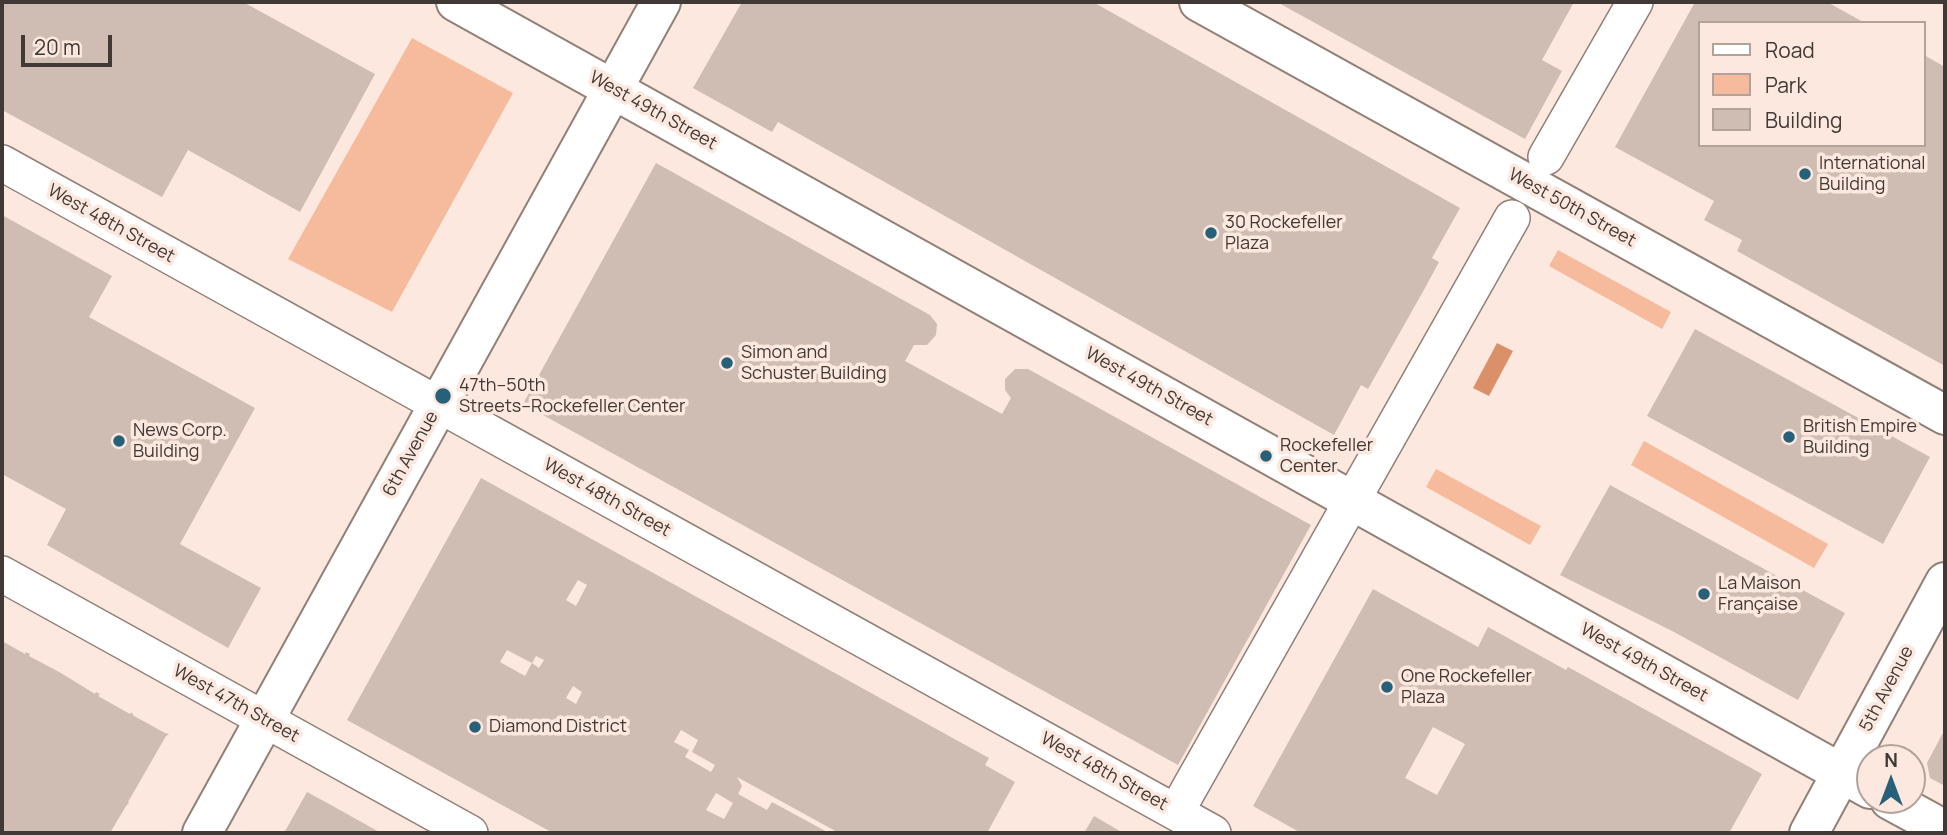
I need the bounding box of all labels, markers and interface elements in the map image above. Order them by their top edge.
scale bar [24,21,116,65]
legend [1699,21,1926,147]
text: 20 m [34,33,81,61]
text: Road [1765,36,1815,64]
street label: West 49th Street [585,67,721,155]
text: Park [1765,71,1807,99]
text: Building [1765,106,1842,134]
place label: International Building [1819,153,1925,196]
street label: West 50th Street [1505,164,1639,252]
marker: International Building [1797,166,1813,182]
street label: West 48th Street [44,180,178,268]
place label: 30 Rockefeller Plaza [1225,212,1343,255]
marker: 30 Rockefeller Plaza [1203,225,1219,241]
place label: Simon and Schuster Building [741,342,887,384]
street label: West 49th Street [1081,343,1217,431]
marker: Simon and Schuster Building [719,355,735,371]
place label: 47th–50th Streets–Rockefeller Center [459,375,686,418]
marker: 47th–50th Streets–Rockefeller Center [433,386,453,406]
street label: 6th Avenue [379,408,443,500]
place label: British Empire Building [1803,416,1917,458]
place label: News Corp. Building [133,420,227,462]
marker: British Empire Building [1781,429,1797,445]
marker: News Corp. Building [111,433,127,449]
place label: Rockefeller Center [1280,435,1373,478]
marker: Rockefeller Center [1258,448,1274,464]
street label: West 48th Street [540,454,674,542]
place label: La Maison Française [1718,573,1801,616]
marker: La Maison Française [1696,586,1712,602]
street label: West 49th Street [1576,619,1712,707]
street label: 5th Avenue [1856,643,1918,735]
street label: West 47th Street [169,660,303,748]
place label: One Rockefeller Plaza [1401,666,1532,708]
marker: One Rockefeller Plaza [1379,679,1395,695]
place label: Diamond District [489,716,627,738]
marker: Diamond District [467,719,483,735]
street label: West 48th Street [1037,728,1171,816]
north arrow [1856,744,1926,814]
text: N [1884,747,1898,773]

